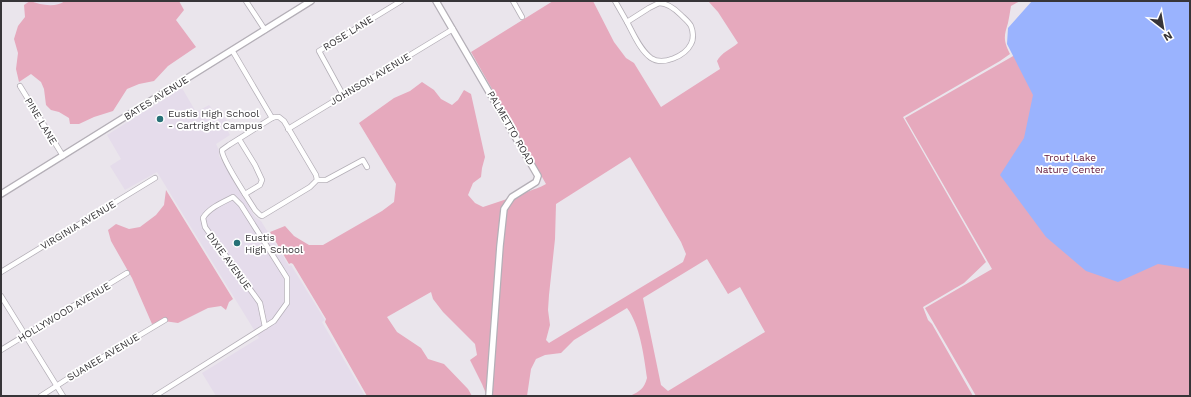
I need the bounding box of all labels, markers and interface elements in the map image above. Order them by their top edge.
north arrow [1143,8,1183,48]
street label: ROSE LANE [321,13,375,53]
text: N [1161,28,1175,44]
street label: JOHNSON AVENUE [328,51,412,107]
street label: BATES AVENUE [122,74,190,122]
street label: PALMETTO ROAD [485,89,537,167]
street label: PINE LANE [23,96,59,146]
place label: Eustis High School - Cartright Campus [168,108,263,131]
marker: Eustis High School - Cartright Campus [155,114,165,124]
park label: Trout Lake Nature Center [1036,152,1105,175]
street label: VIRGINIA AVENUE [39,198,117,252]
street label: DIXIE AVENUE [205,230,253,292]
place label: Eustis High School [245,232,303,255]
marker: Eustis High School [232,238,242,248]
street label: HOLLYWOOD AVENUE [16,280,112,344]
street label: SUANEE AVENUE [65,331,141,383]

